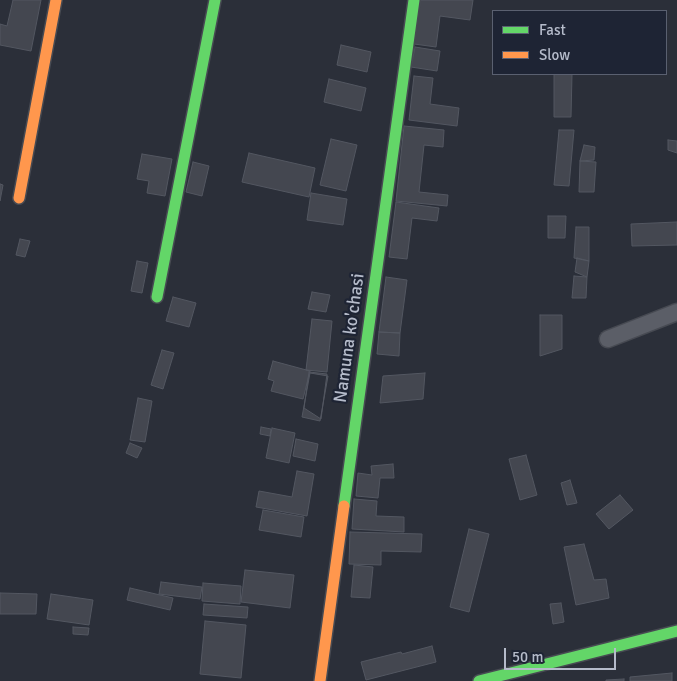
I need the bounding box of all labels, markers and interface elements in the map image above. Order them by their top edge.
legend [492,10,667,75]
text: Fast [539,21,566,39]
text: Slow [539,46,570,64]
street label: Namuna ko'chasi [330,272,370,404]
scale bar [507,638,620,670]
text: 50 m [512,648,543,666]

